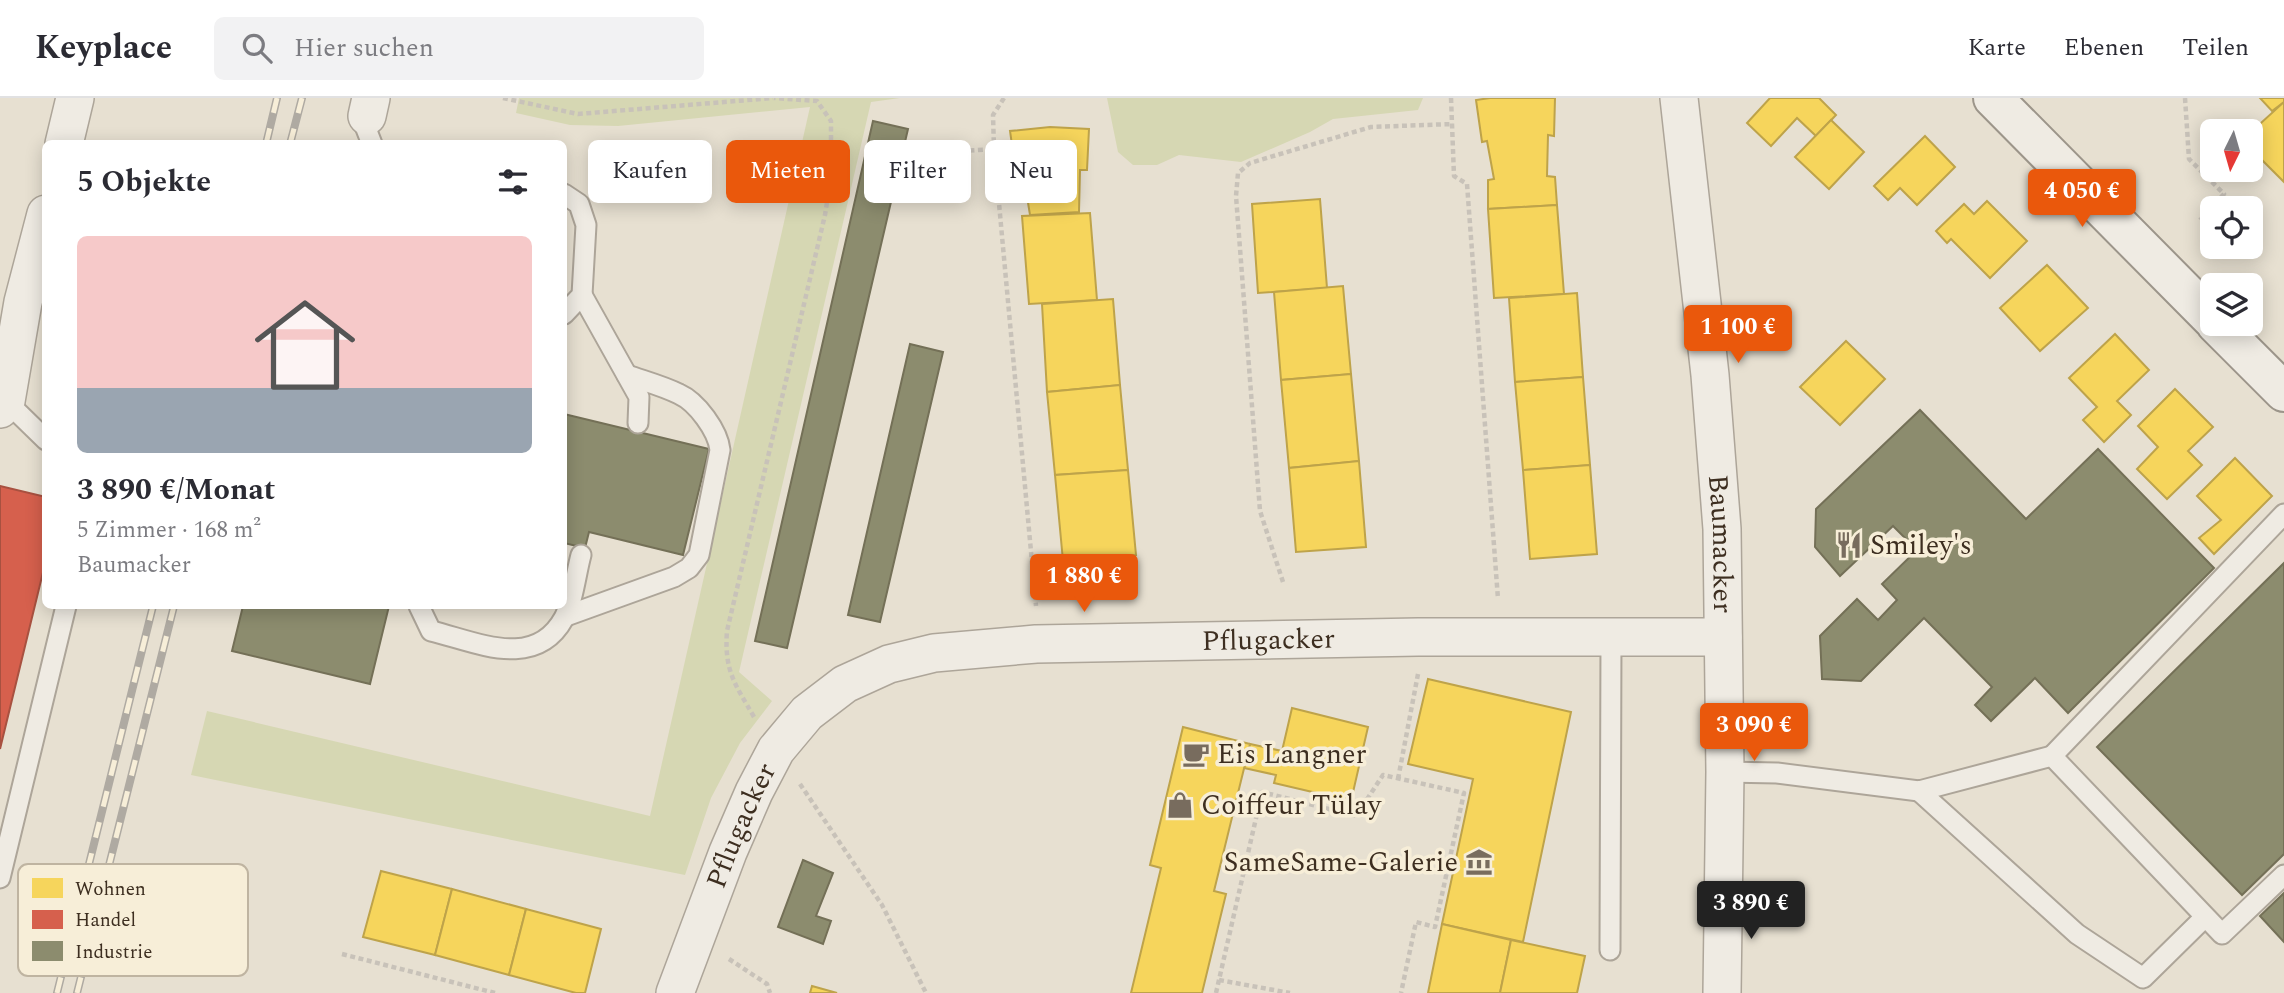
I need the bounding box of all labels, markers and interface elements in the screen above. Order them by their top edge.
search box [214,17,704,80]
text: Keyplace [35,23,172,73]
text: Hier suchen [294,28,434,68]
icon: search [238,29,276,67]
text: Karte [1968,30,2026,66]
text: Ebenen [2064,30,2144,66]
text: Teilen [2182,30,2249,66]
north arrow [2200,119,2263,182]
map controls [2200,119,2263,336]
chip: Kaufen [588,140,712,203]
chip: Mieten [726,140,850,203]
chip: Filter [864,140,971,203]
chip: Neu [985,140,1077,203]
text: 5 Objekte [77,159,211,205]
icon: filters [494,163,532,201]
pin: 4 050 € [2017,170,2147,229]
text: 4 050 € [2044,174,2120,209]
button: locate [2200,196,2263,259]
button: layers [2200,273,2263,336]
icon: home [242,282,368,408]
pin: 1 100 € [1673,306,1803,365]
text: 1 100 € [1700,310,1776,345]
text: 3 890 €/Monat [77,467,275,513]
street label: Baumacker [1696,473,1745,613]
text: 5 Zimmer · 168 m² [77,513,261,548]
place label: Smiley's [1870,524,1972,567]
restaurant icon: Smiley's [1834,530,1864,560]
text: Baumacker [77,548,191,583]
pin: 1 880 € [1019,554,1149,614]
text: 1 880 € [1046,559,1122,594]
street label: Pflugacker [1202,617,1335,662]
pin: 3 090 € [1689,704,1819,763]
text: 3 090 € [1716,708,1792,743]
place label: Eis Langner [1217,733,1367,776]
cafe icon: Eis Langner [1181,739,1211,769]
street label: Pflugacker [695,755,787,894]
place label: Coiffeur Tülay [1201,784,1383,827]
shop icon: Coiffeur Tülay [1165,790,1195,820]
place label: SameSame-Galerie [1223,841,1458,884]
museum icon: SameSame-Galerie [1464,847,1494,877]
legend [18,864,248,976]
text: Wohnen [75,875,146,904]
pin: 3 890 € [1686,882,1816,941]
text: 3 890 € [1713,886,1789,921]
text: Handel [75,906,136,935]
text: Industrie [75,938,152,967]

